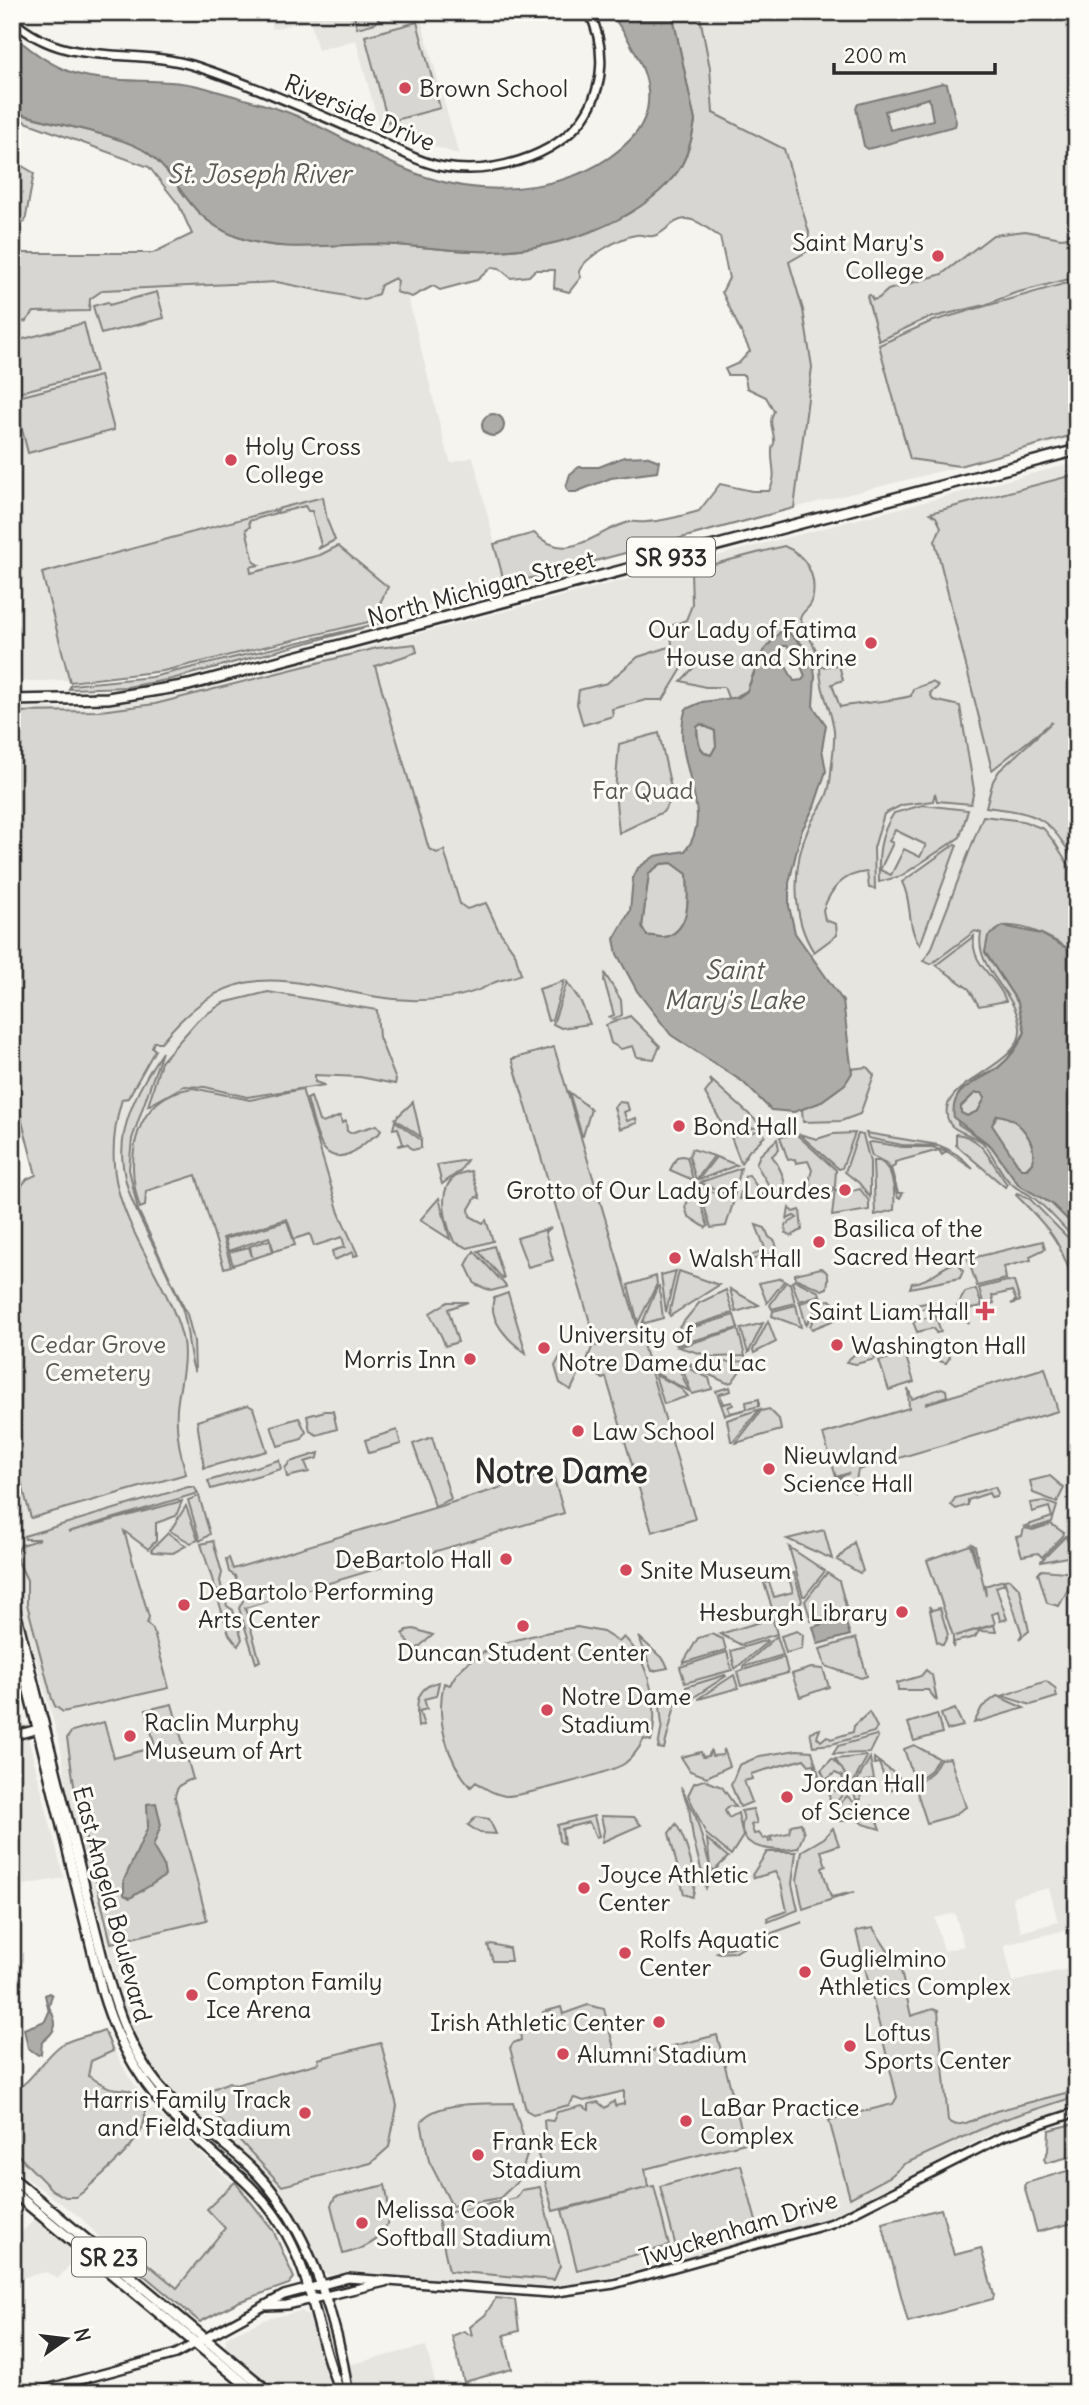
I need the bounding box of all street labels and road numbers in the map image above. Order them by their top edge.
street label: Riverside Drive [280,67,440,157]
road number: SR 933 [627,538,715,576]
street label: North Michigan Street [364,543,598,633]
street label: East Angela Boulevard [67,1783,159,2025]
street label: Twyckenham Drive [635,2184,841,2272]
road number: SR 23 [72,2238,146,2276]

